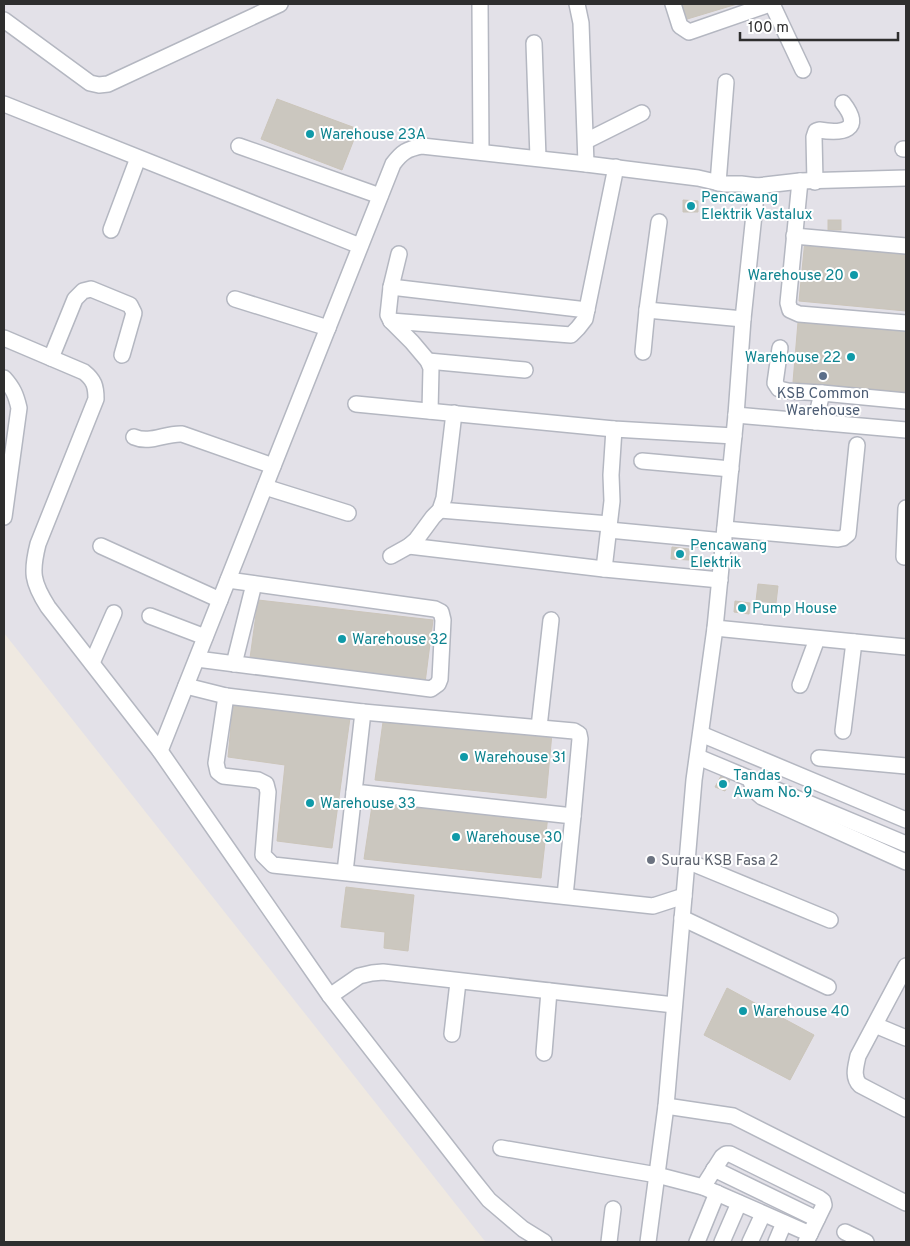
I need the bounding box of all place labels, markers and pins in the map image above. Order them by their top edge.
place label: Warehouse 23A [320,126,426,145]
marker: Warehouse 23A [304,128,316,140]
place label: Pencawang Elektrik Vastalux [701,189,813,225]
marker: Pencawang Elektrik Vastalux [685,200,697,212]
place label: Warehouse 20 [747,267,844,286]
marker: Warehouse 20 [848,269,860,281]
place label: Warehouse 22 [745,349,841,368]
marker: Warehouse 22 [845,351,857,363]
marker: KSB Common Warehouse [817,370,829,382]
place label: KSB Common Warehouse [777,385,869,421]
place label: Pencawang Elektrik [690,537,767,573]
marker: Pencawang Elektrik [674,548,686,560]
place label: Pump House [752,600,837,619]
marker: Pump House [736,602,748,614]
place label: Warehouse 32 [352,631,448,650]
marker: Warehouse 32 [336,633,348,645]
place label: Warehouse 31 [474,749,566,768]
marker: Warehouse 31 [458,751,470,763]
place label: Tandas Awam No. 9 [733,767,812,803]
marker: Tandas Awam No. 9 [717,778,729,790]
place label: Warehouse 33 [320,795,416,814]
marker: Warehouse 33 [304,797,316,809]
place label: Warehouse 30 [466,829,562,848]
marker: Warehouse 30 [450,831,462,843]
place label: Surau KSB Fasa 2 [661,852,778,871]
marker: Surau KSB Fasa 2 [645,854,657,866]
place label: Warehouse 40 [753,1003,850,1022]
marker: Warehouse 40 [737,1005,749,1017]

